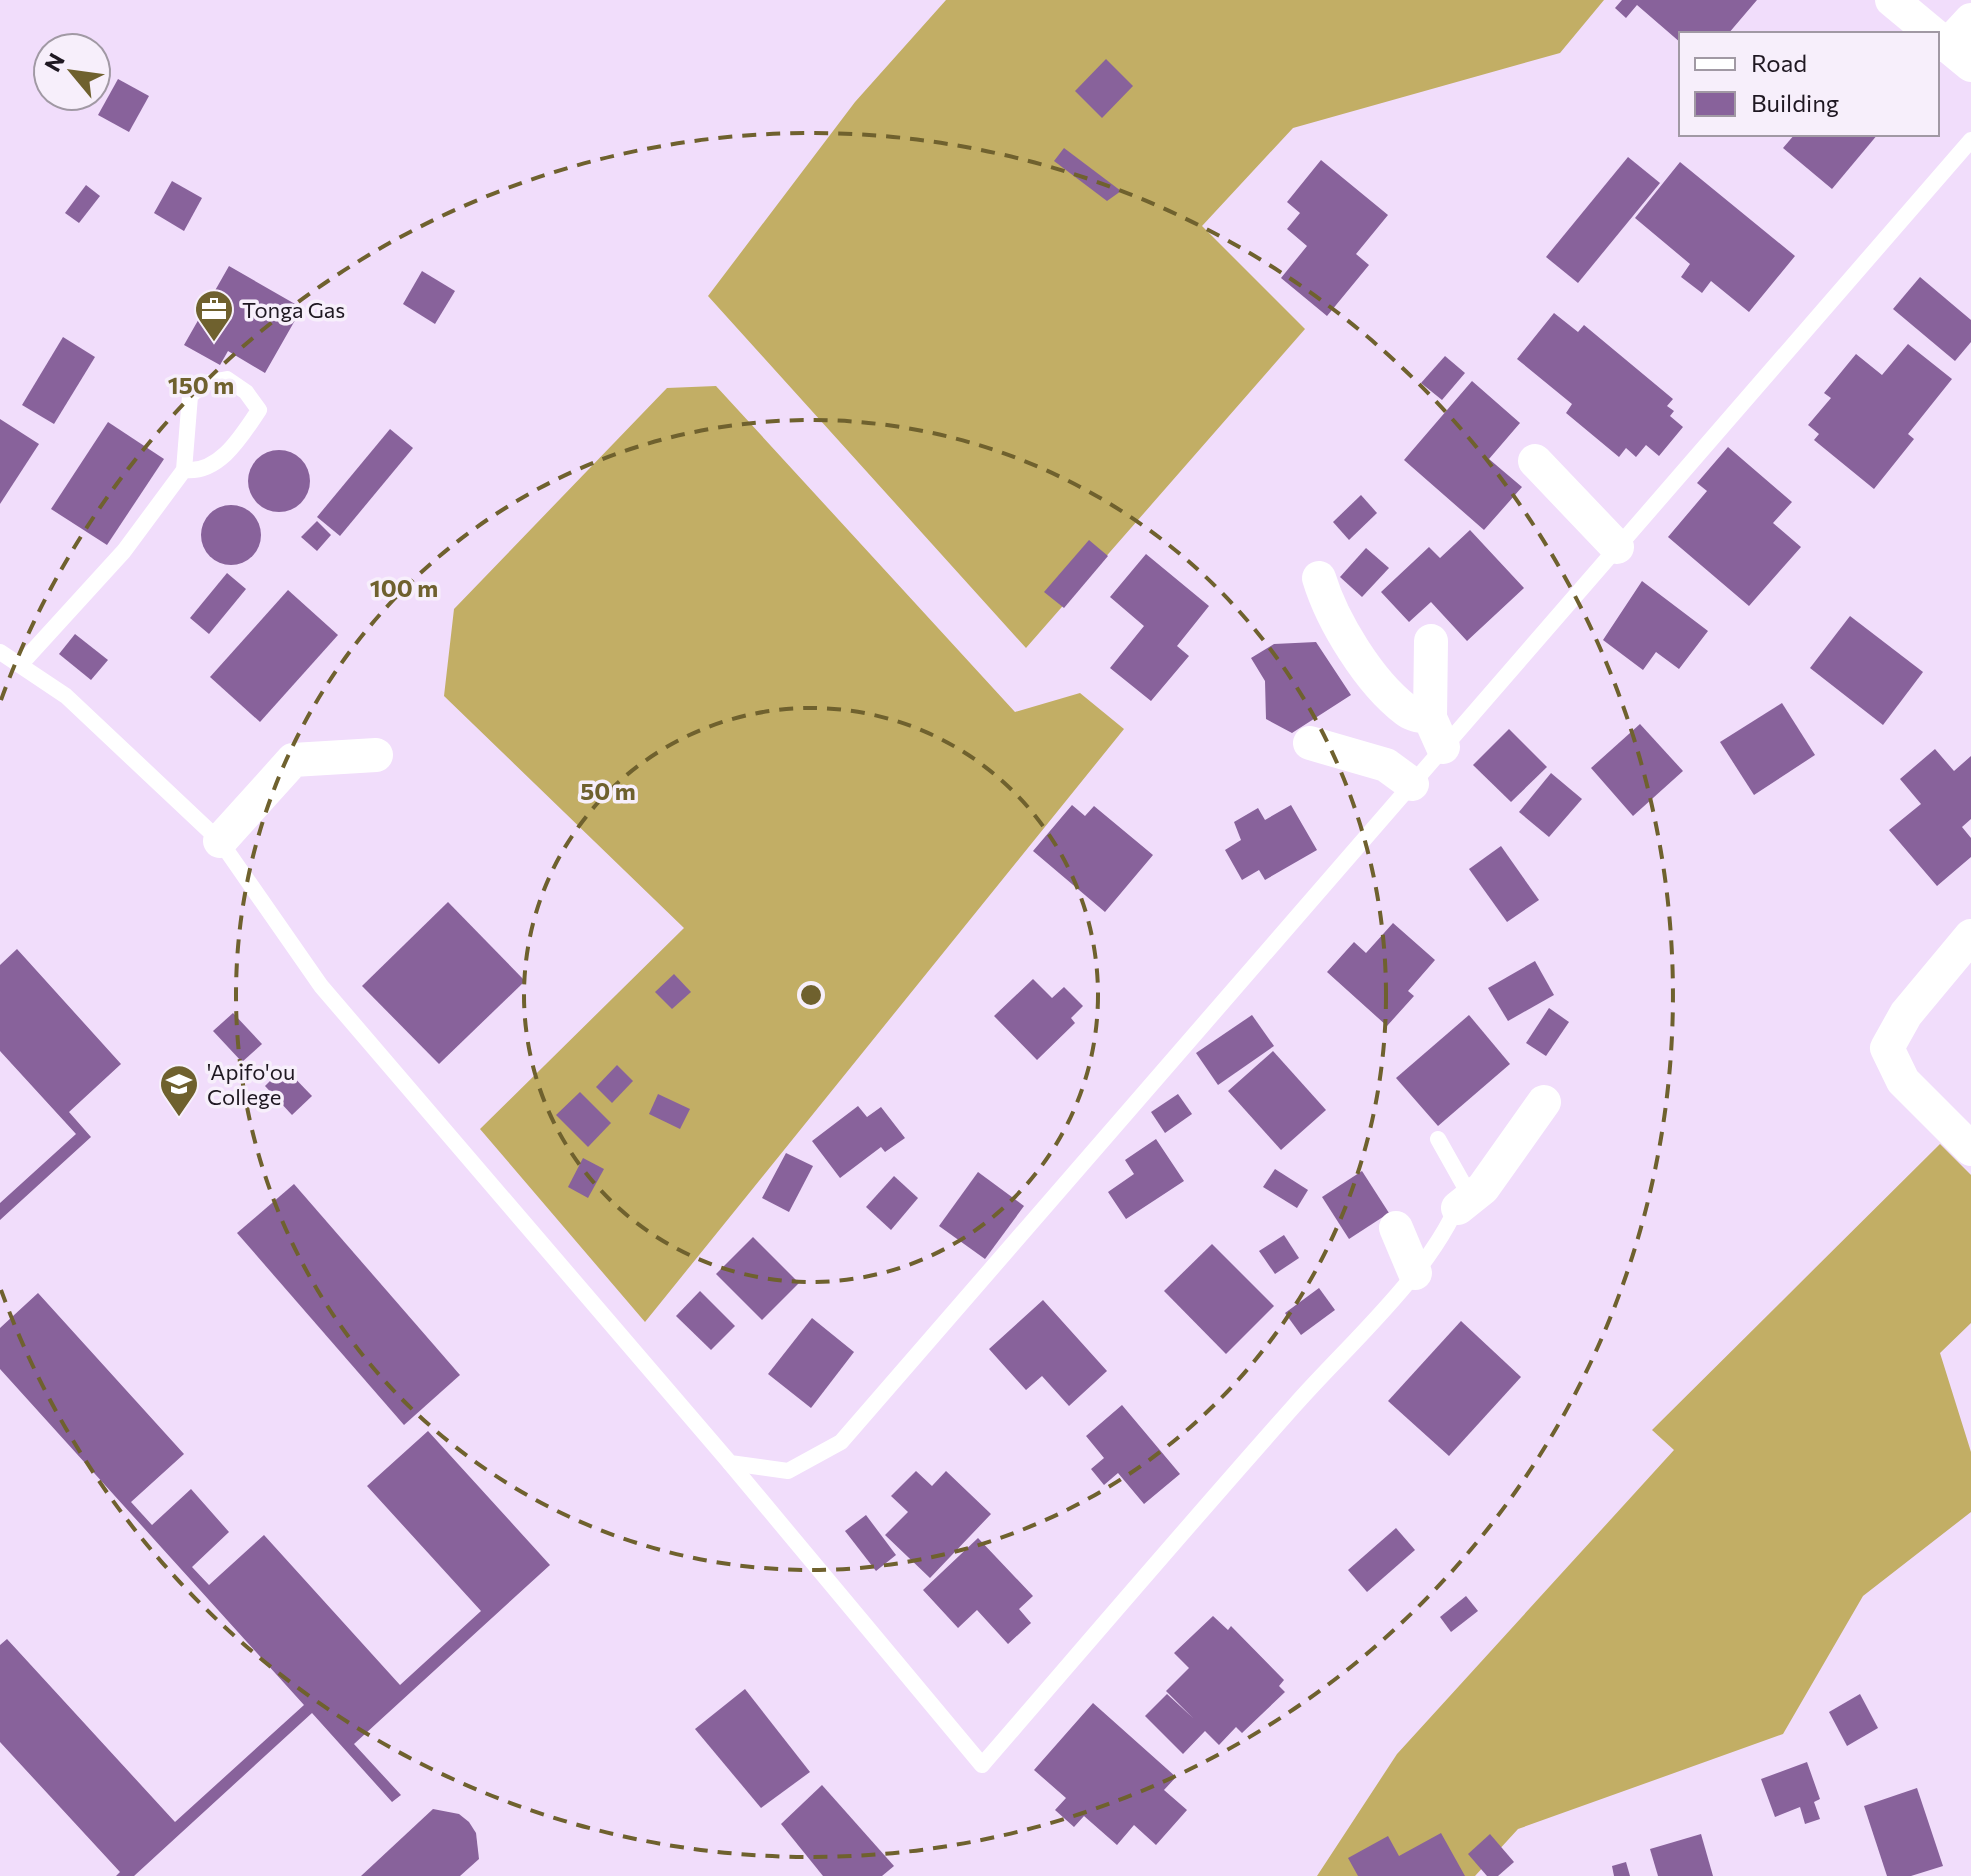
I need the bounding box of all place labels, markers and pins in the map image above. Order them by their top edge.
office icon: Tonga Gas [193,288,235,343]
place label: Tonga Gas [242,296,345,323]
centre of rings [797,981,825,1009]
place label: 'Apifo'ou College [207,1058,295,1110]
school or university icon: 'Apifo'ou College [158,1063,200,1118]

